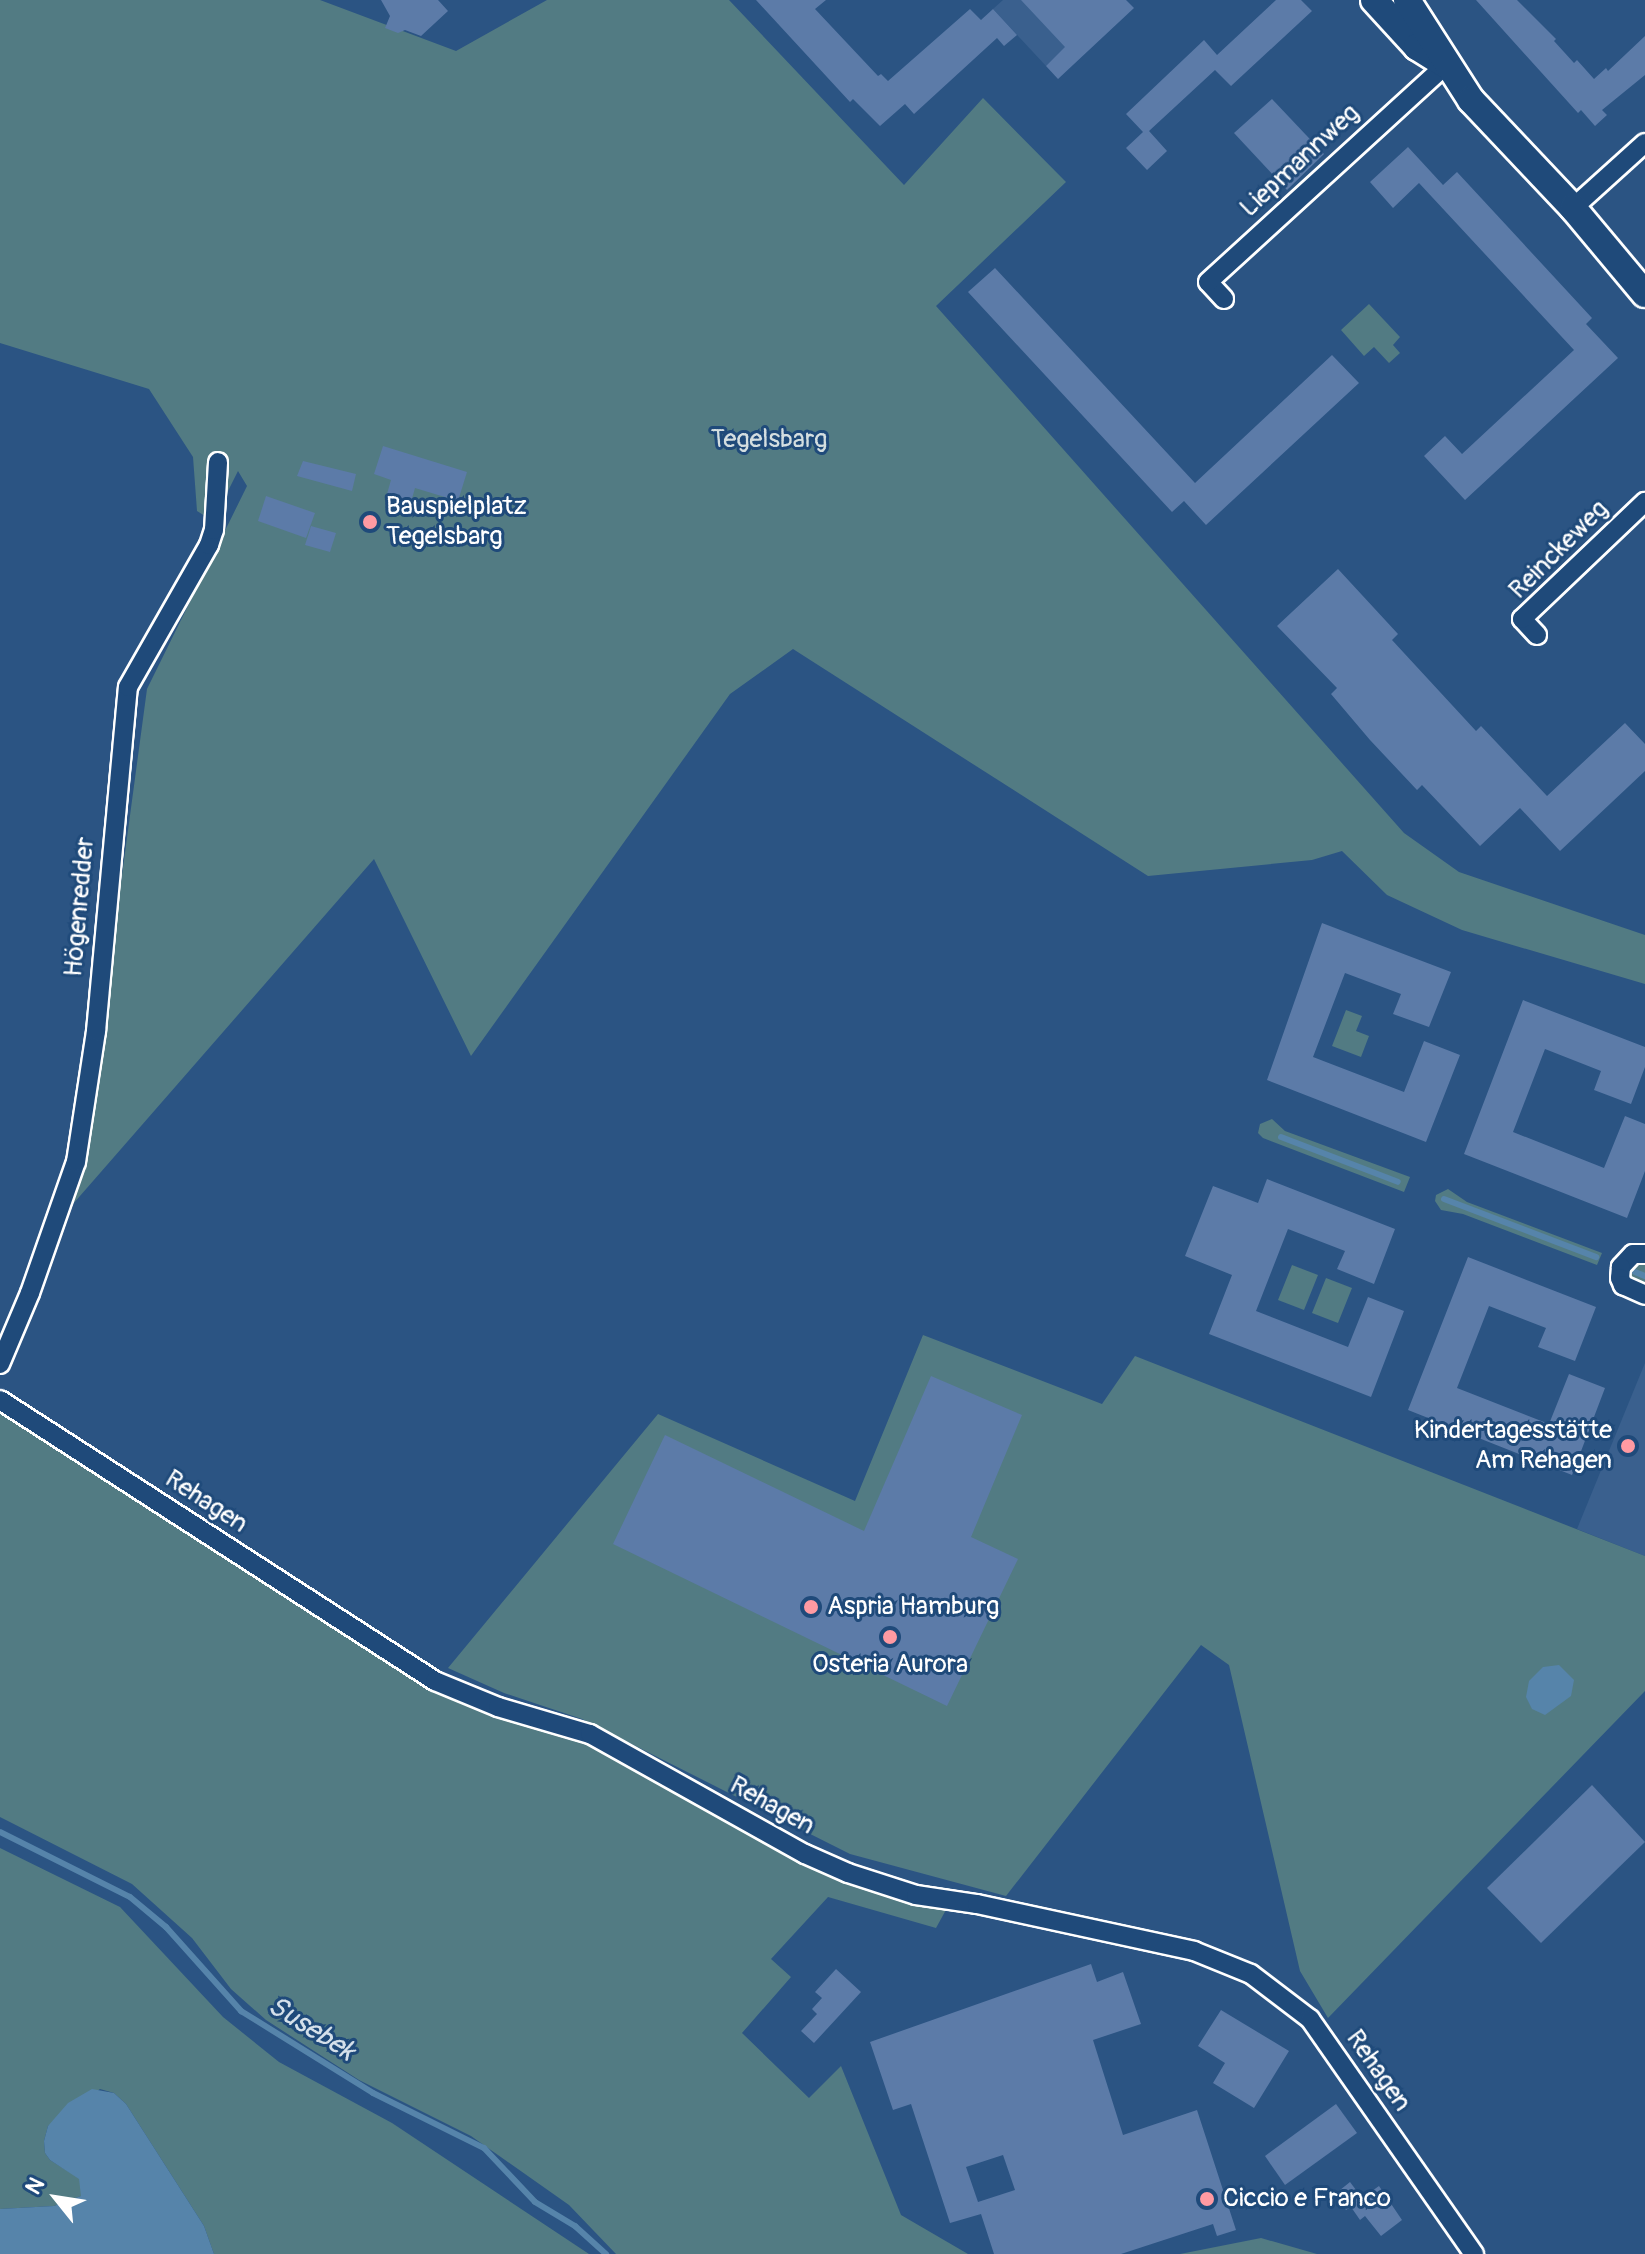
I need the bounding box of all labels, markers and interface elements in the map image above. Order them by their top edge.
street label: Liepmannweg [1234,98,1366,224]
park label: Tegelsbarg [711,424,827,456]
place label: Bauspielplatz Tegelsbarg [386,491,527,552]
street label: Reinckeweg [1503,494,1615,606]
marker: Bauspielplatz Tegelsbarg [361,513,379,531]
street label: Högenredder [58,836,102,978]
place label: Kindertagesstätte Am Rehagen [1414,1415,1612,1476]
marker: Kindertagesstätte Am Rehagen [1619,1437,1637,1455]
street label: Rehagen [159,1464,253,1540]
place label: Aspria Hamburg [827,1591,999,1623]
marker: Aspria Hamburg [802,1598,820,1616]
marker: Osteria Aurora [881,1628,899,1646]
place label: Osteria Aurora [812,1649,968,1681]
street label: Rehagen [724,1770,820,1842]
water label: Susebek [261,1989,361,2069]
street label: Rehagen [1339,2024,1417,2118]
north arrow [16,2158,96,2238]
text: N [19,2173,51,2199]
place label: Ciccio e Franco [1223,2183,1391,2215]
marker: Ciccio e Franco [1198,2190,1216,2208]

